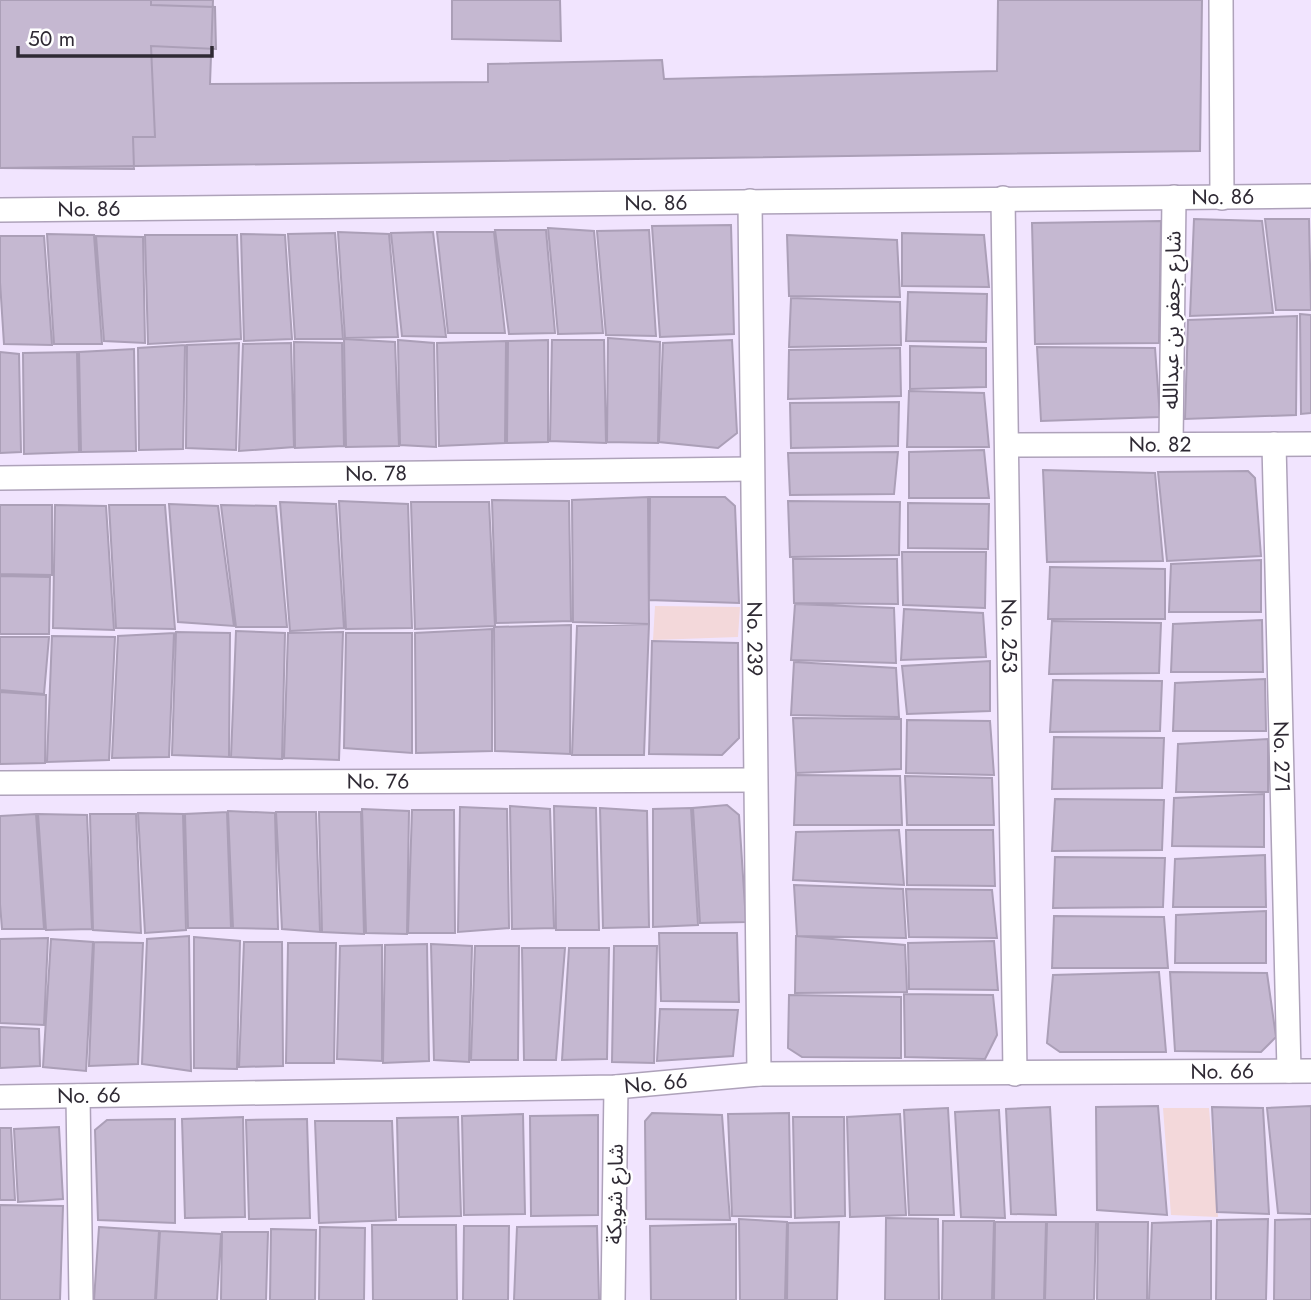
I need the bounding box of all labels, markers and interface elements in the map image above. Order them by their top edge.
scale bar [18,14,212,58]
text: 50 m [28,24,75,54]
street label: No. 86 [1191,182,1255,212]
street label: No. 86 [624,188,688,218]
street label: No. 86 [57,194,121,224]
street label: شارع جعفر بن عبدالله [1155,230,1189,410]
street label: No. 82 [1129,429,1191,460]
street label: No. 78 [345,458,407,489]
street label: No. 253 [993,598,1025,673]
street label: No. 239 [739,601,770,677]
street label: No. 271 [1266,721,1297,793]
street label: No. 76 [347,766,409,797]
street label: No. 66 [1190,1056,1254,1087]
street label: No. 66 [623,1066,689,1101]
street label: No. 66 [57,1080,121,1111]
street label: شارع شويكة [599,1143,631,1245]

